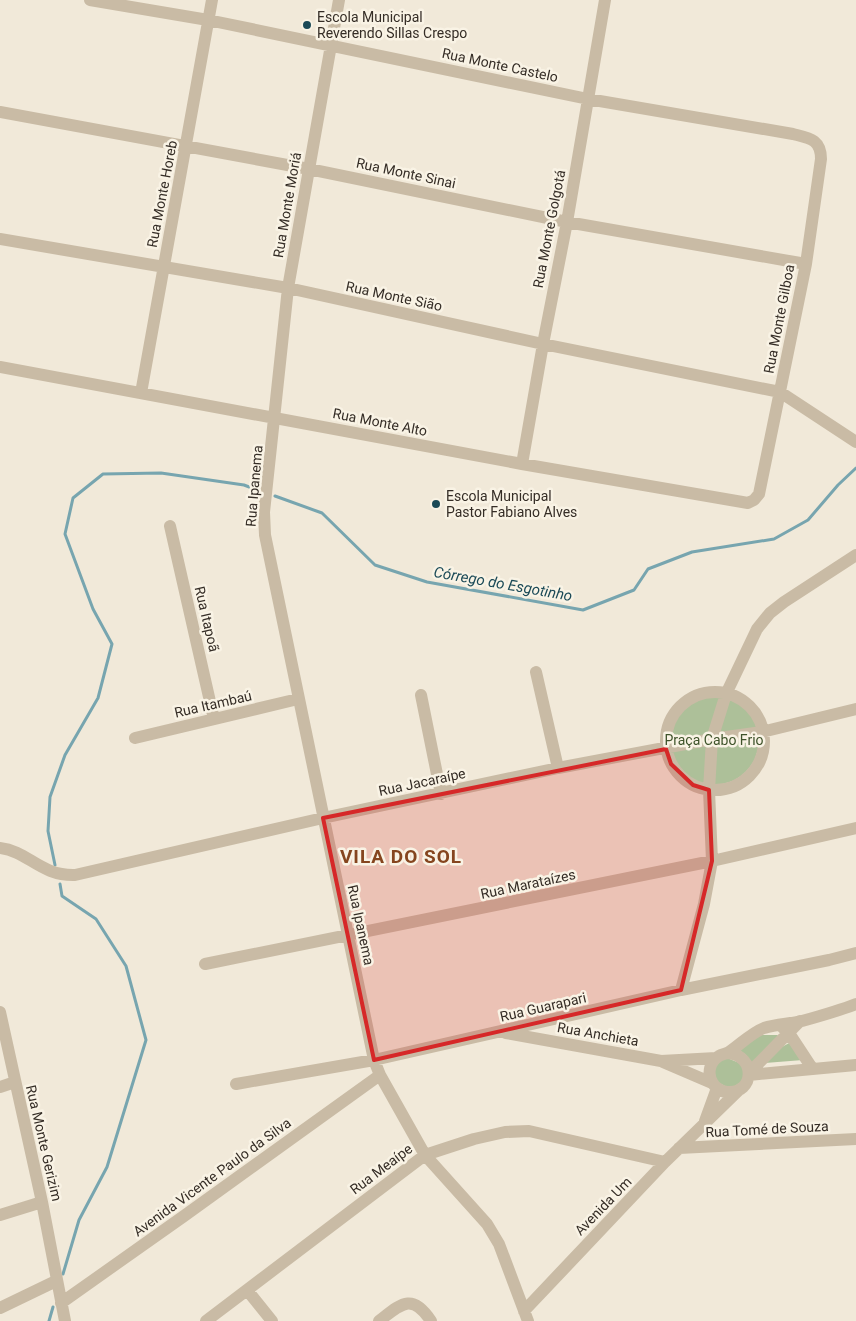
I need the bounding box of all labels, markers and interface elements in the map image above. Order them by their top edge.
place label: Escola Municipal Reverendo Sillas Crespo [317,9,467,41]
marker: Escola Municipal Reverendo Sillas Crespo [301,19,313,31]
street label: Rua Monte Castelo [441,45,559,85]
street label: Rua Monte Horeb [144,139,180,249]
street label: Rua Monte Moriá [270,151,304,259]
street label: Rua Monte Sinai [355,155,457,191]
street label: Rua Monte Golgotá [530,169,568,289]
street label: Rua Monte Gilboa [761,263,797,375]
street label: Rua Monte Sião [344,278,444,314]
street label: Rua Monte Alto [331,405,429,439]
street label: Rua Ipanema [242,445,266,527]
place label: Escola Municipal Pastor Fabiano Alves [446,488,577,520]
marker: Escola Municipal Pastor Fabiano Alves [430,498,442,510]
water label: Córrego do Esgotinho [432,563,574,605]
street label: Rua Itapoã [192,585,222,653]
street label: Rua Itambaú [173,687,253,721]
park label: Praça Cabo Frio [664,732,764,748]
street label: Rua Jacaraípe [377,765,467,799]
district label: VILA DO SOL [340,845,462,868]
street label: Rua Marataízes [479,866,577,902]
street label: Rua Ipanema [345,883,377,967]
street label: Rua Guarapari [498,989,588,1025]
street label: Rua Anchieta [556,1019,640,1049]
street label: Rua Monte Gerizim [23,1083,65,1203]
street label: Avenida Vicente Paulo da Silva [130,1114,294,1240]
street label: Rua Tomé de Souza [705,1118,829,1140]
street label: Rua Meaípe [347,1141,415,1197]
street label: Avenida Um [571,1174,635,1238]

